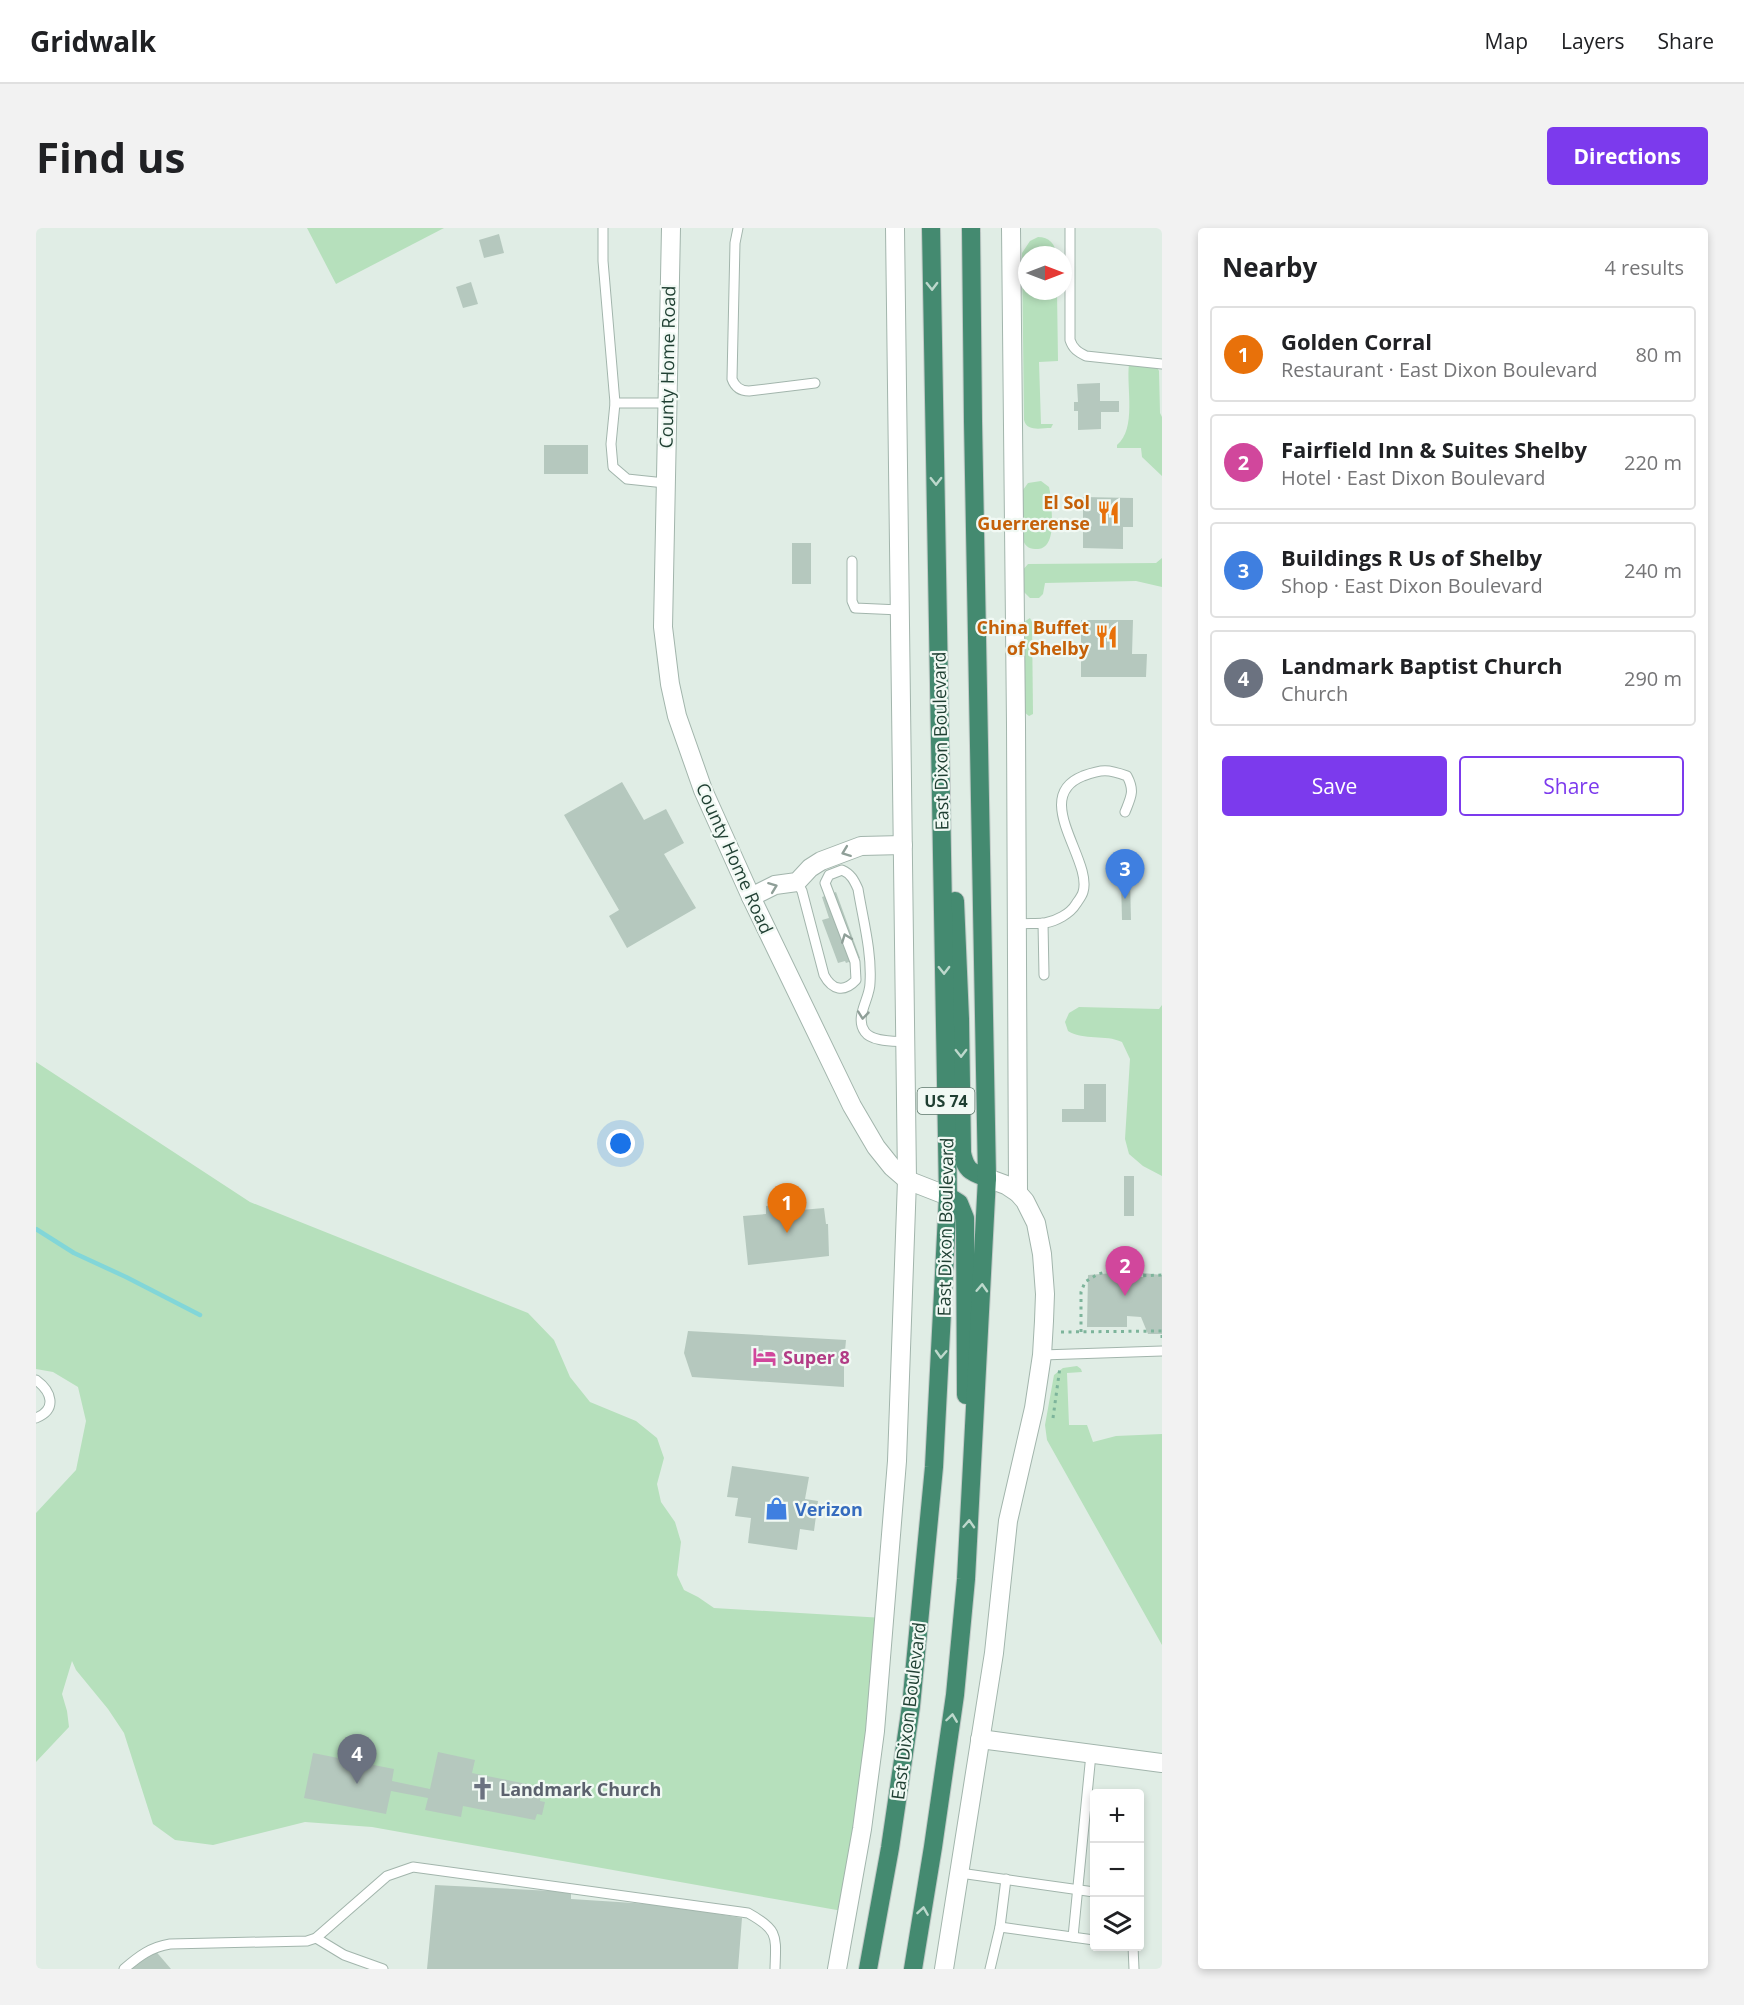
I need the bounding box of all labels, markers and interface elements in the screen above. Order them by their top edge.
text: Gridwalk [30,22,156,60]
text: Map [1485,27,1528,55]
text: Layers [1561,27,1625,55]
text: Share [1658,27,1714,55]
button: Directions [1547,127,1708,185]
text: Find us [36,128,185,185]
north arrow [1018,246,1072,300]
text: Nearby [1222,249,1317,285]
text: 4 results [1604,254,1684,281]
one-way arrow [926,282,938,291]
street label: County Home Road [654,285,680,449]
text: Golden Corral [1281,326,1432,356]
text: 1 [1238,341,1249,368]
text: 80 m [1635,341,1682,368]
text: Restaurant · East Dixon Boulevard [1281,356,1598,383]
text: Fairfield Inn & Suites Shelby [1281,434,1587,464]
text: 2 [1238,449,1249,476]
text: 220 m [1624,449,1682,476]
text: Hotel · East Dixon Boulevard [1281,464,1545,491]
one-way arrow [930,477,942,486]
place label: El Sol Guerrerense [977,490,1090,535]
restaurant icon: El Sol Guerrerense [1095,499,1121,525]
text: Buildings R Us of Shelby [1281,542,1542,572]
text: 3 [1238,557,1249,584]
text: 240 m [1624,557,1682,584]
text: Shop · East Dixon Boulevard [1281,572,1543,599]
place label: China Buffet of Shelby [977,615,1090,660]
restaurant icon: China Buffet of Shelby [1094,624,1120,650]
text: Landmark Baptist Church [1281,650,1563,680]
street label: East Dixon Boulevard [926,651,954,831]
text: 4 [1238,665,1249,692]
text: 290 m [1624,665,1682,692]
text: Church [1281,680,1348,707]
button: Save [1222,756,1447,816]
button: Share [1459,756,1684,816]
street label: County Home Road [691,779,779,937]
one-way arrow [841,844,851,857]
pin: 3 [1106,850,1144,899]
one-way arrow [767,882,778,894]
one-way arrow [841,933,853,944]
one-way arrow [938,966,950,975]
one-way arrow [857,1011,870,1020]
one-way arrow [955,1049,967,1058]
road number: US 74 [918,1088,974,1114]
your location [606,1129,635,1158]
street label: East Dixon Boulevard [931,1137,959,1317]
pin: 1 [768,1184,807,1233]
pin: 2 [1106,1246,1144,1296]
one-way arrow [975,1283,988,1292]
hotel icon: Super 8 [752,1344,778,1370]
place label: Super 8 [783,1345,850,1369]
one-way arrow [935,1350,948,1359]
shop icon: Verizon [764,1496,790,1522]
place label: Verizon [795,1497,863,1521]
one-way arrow [962,1520,975,1529]
street label: East Dixon Boulevard [885,1621,931,1801]
one-way arrow [945,1714,957,1723]
pin: 4 [338,1734,376,1784]
church icon: Landmark Church [469,1776,495,1802]
place label: Landmark Church [500,1777,661,1801]
map controls [1090,1789,1144,1951]
button: + [1090,1789,1144,1843]
button: − [1090,1843,1144,1897]
button: layers [1090,1897,1144,1951]
one-way arrow [916,1907,929,1917]

